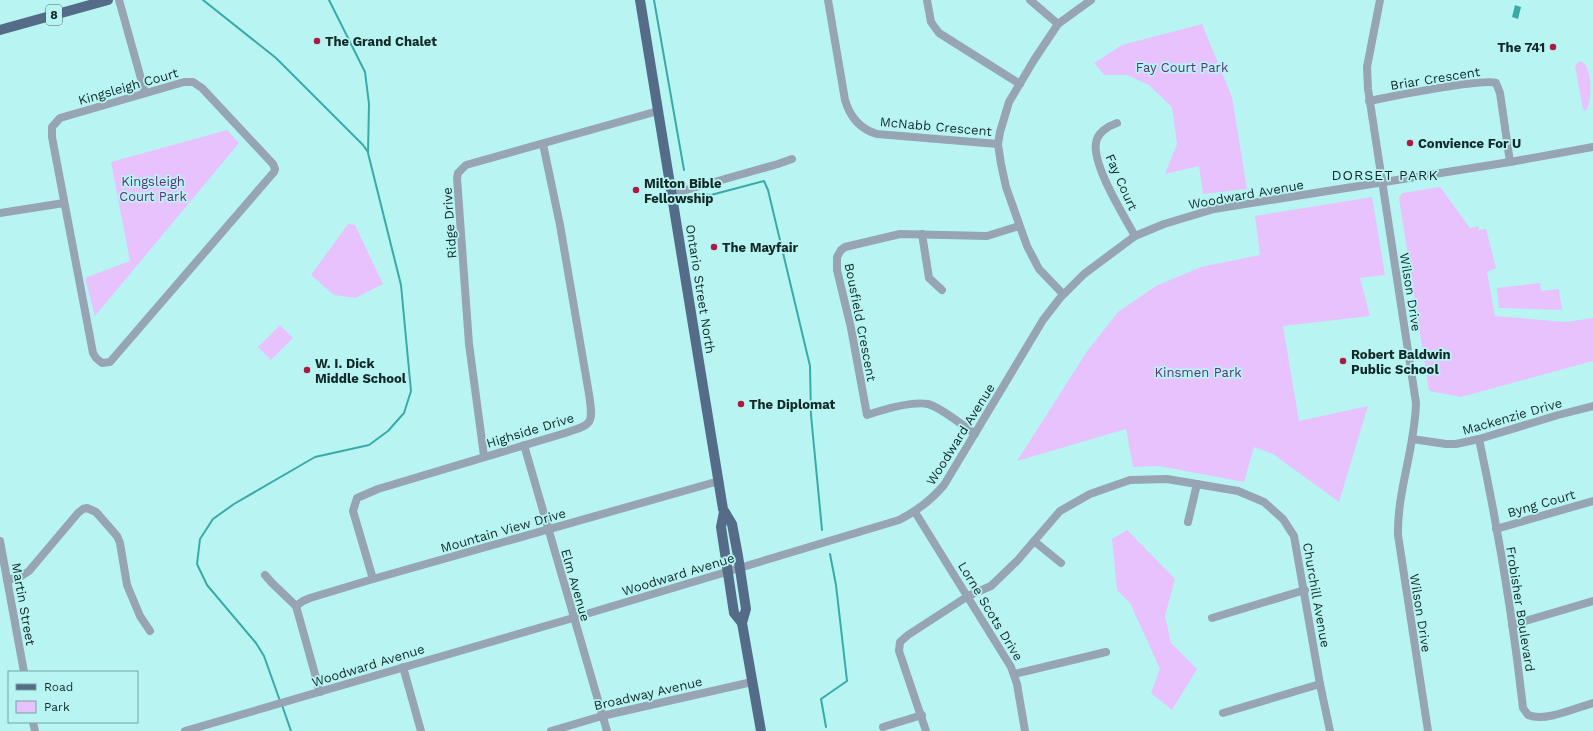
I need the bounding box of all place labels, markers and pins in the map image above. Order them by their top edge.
place label: The Grand Chalet [325,34,437,49]
marker: The Grand Chalet [312,36,322,46]
place label: The 741 [1497,40,1545,55]
marker: The 741 [1548,42,1558,52]
place label: Convience For U [1418,136,1521,151]
marker: Convience For U [1405,138,1415,148]
place label: Milton Bible Fellowship [644,176,722,206]
marker: Milton Bible Fellowship [631,185,641,195]
place label: The Mayfair [722,240,798,255]
marker: The Mayfair [709,242,719,252]
place label: Robert Baldwin Public School [1351,347,1451,377]
place label: W. I. Dick Middle School [315,356,407,386]
marker: Robert Baldwin Public School [1338,356,1348,366]
marker: W. I. Dick Middle School [302,365,312,375]
place label: The Diplomat [749,397,835,412]
marker: The Diplomat [736,399,746,409]

